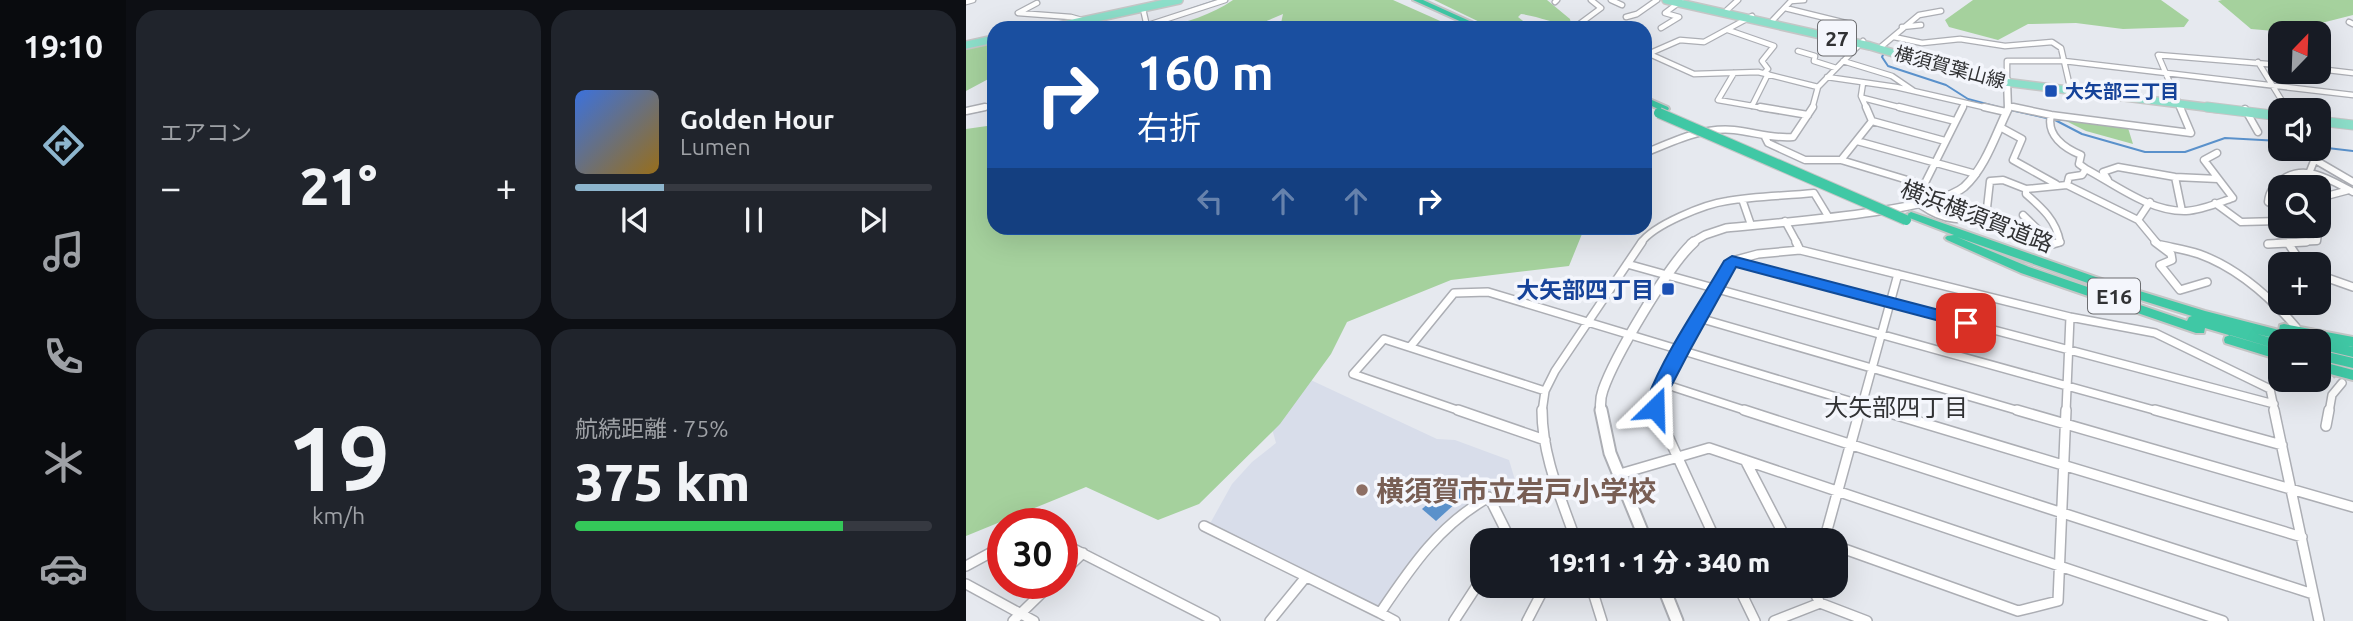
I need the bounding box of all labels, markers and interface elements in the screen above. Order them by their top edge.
road number: 27 [1818,20,1856,56]
north arrow [2268,21,2331,84]
map controls [2268,21,2331,392]
text: 19:10 [23,28,103,64]
street label: 横須賀葉山線 [1892,42,2008,92]
text: 160 m [1137,44,1274,99]
icon: right [1022,49,1113,140]
place label: 大矢部三丁目 [2065,80,2179,102]
marker: 大矢部三丁目 [2043,83,2059,99]
button: sound [2268,98,2331,161]
text: Golden Hour [680,105,834,134]
text: 右折 [1137,109,1201,145]
text: エアコン [160,120,252,145]
icon: directions [39,121,88,170]
text: Lumen [680,134,751,159]
text: 21° [300,157,377,215]
text: − [160,166,181,208]
text: + [496,166,517,208]
street label: 横浜横須賀道路 [1897,175,2057,257]
button: search [2268,175,2331,238]
icon: left [1191,182,1229,220]
icon: ahead [1264,182,1302,220]
icon: ahead [1337,182,1375,220]
icon: right [1410,182,1448,220]
icon: previous [616,201,654,239]
icon: pause [735,201,773,239]
icon: next [854,201,892,239]
icon: music [39,227,88,276]
button: + [2268,252,2331,315]
place label: 大矢部四丁目 [1516,277,1654,302]
road number: E16 [2088,278,2140,314]
marker: 大矢部四丁目 [1660,281,1676,297]
pin [1936,293,1996,353]
icon: arrive [1947,304,1985,342]
button: − [2268,329,2331,392]
icon: phone [39,332,88,381]
position arrow [1618,371,1692,445]
district label: 大矢部四丁目 [1824,394,1968,421]
text: 19 [287,406,390,508]
text: 航続距離 · 75% [575,416,728,441]
icon: climate [39,438,88,487]
text: 375 km [575,453,750,511]
place label: 横須賀市立岩戸小学校 [1376,475,1656,506]
marker: 横須賀市立岩戸小学校 [1354,482,1370,498]
text: km/h [312,503,365,528]
speed limit sign: 30 [987,508,1078,599]
icon: car [39,544,88,593]
text: 19:11 · 1 分 · 340 m [1548,548,1770,577]

